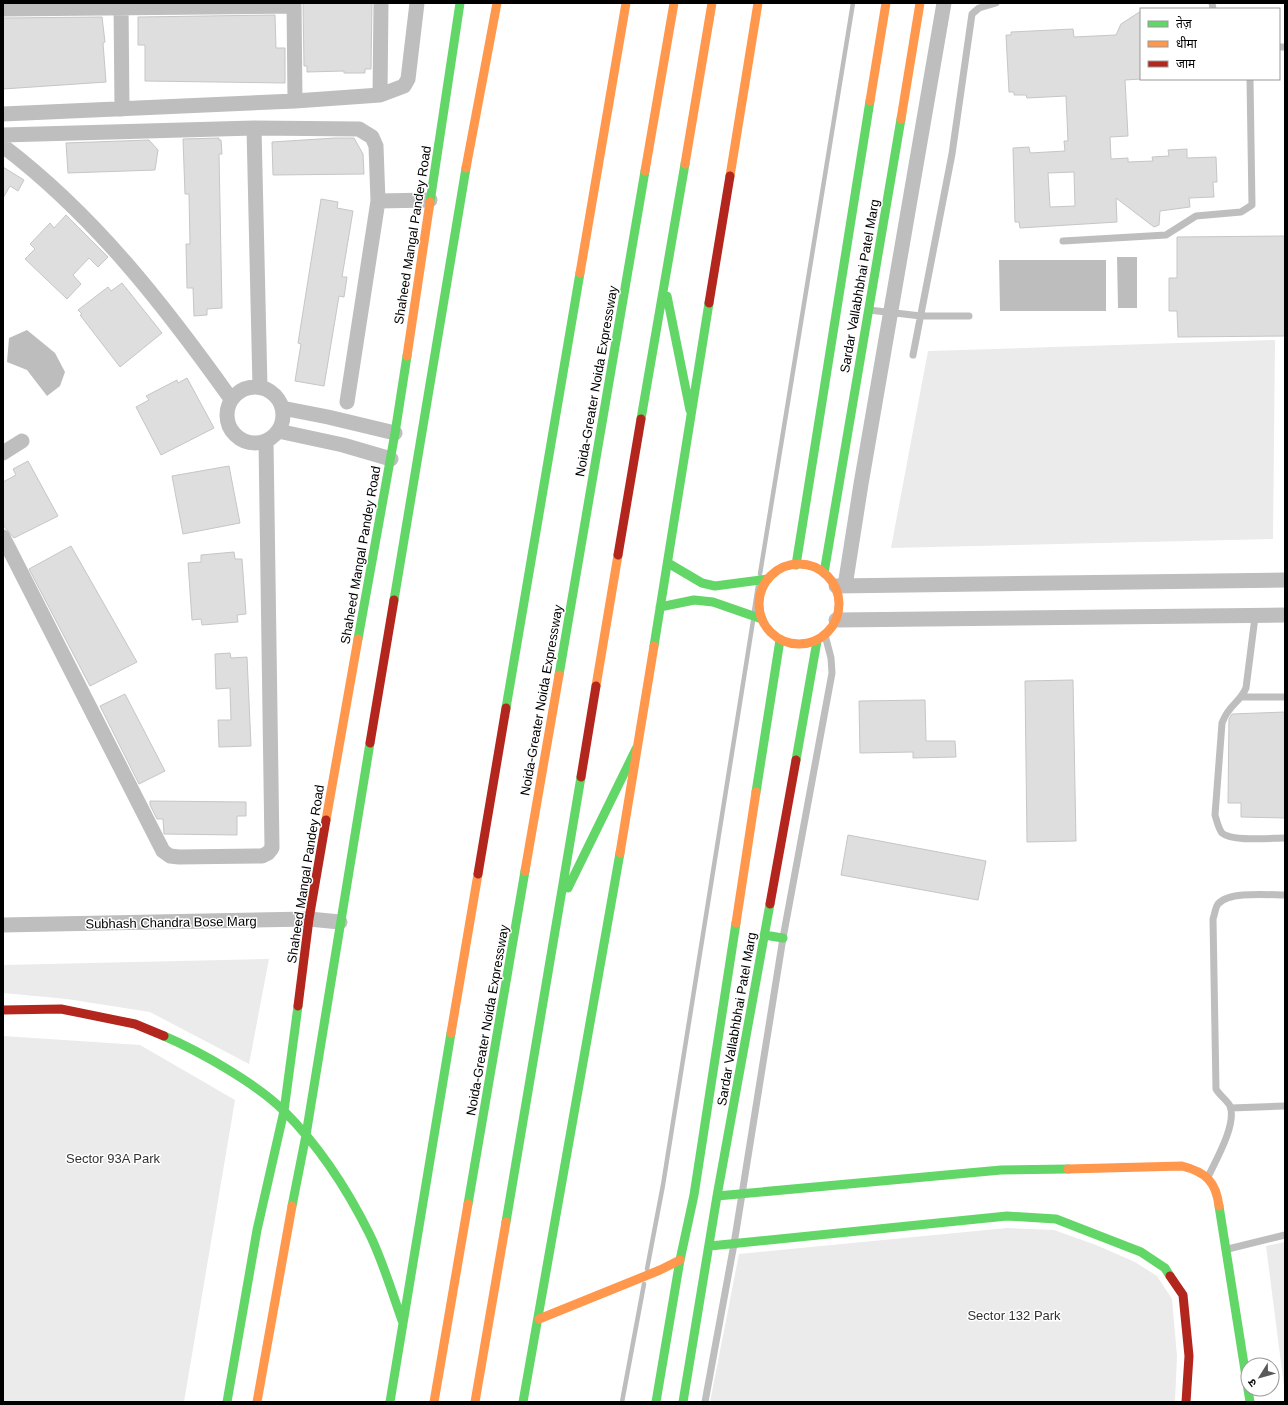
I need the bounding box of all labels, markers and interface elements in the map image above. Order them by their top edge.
legend [1140,8,1280,80]
text: तेज़ [1176,16,1193,31]
text: धीमा [1176,36,1198,51]
text: जाम [1176,57,1196,71]
street label: Shaheed Mangal Pandey Road [391,145,434,325]
street label: Sardar Vallabhbhai Patel Marg [837,198,882,374]
street label: Noida-Greater Noida Expressway [572,284,621,478]
street label: Shaheed Mangal Pandey Road [337,465,384,645]
street label: Noida-Greater Noida Expressway [517,603,566,797]
street label: Shaheed Mangal Pandey Road [284,784,327,964]
street label: Subhash Chandra Bose Marg [85,914,257,931]
street label: Noida-Greater Noida Expressway [463,923,512,1117]
street label: Sardar Vallabhbhai Patel Marg [714,931,759,1107]
park label: Sector 93A Park [66,1151,160,1166]
park label: Sector 132 Park [967,1308,1061,1323]
north arrow [1240,1357,1280,1397]
text: उ [1245,1376,1259,1389]

